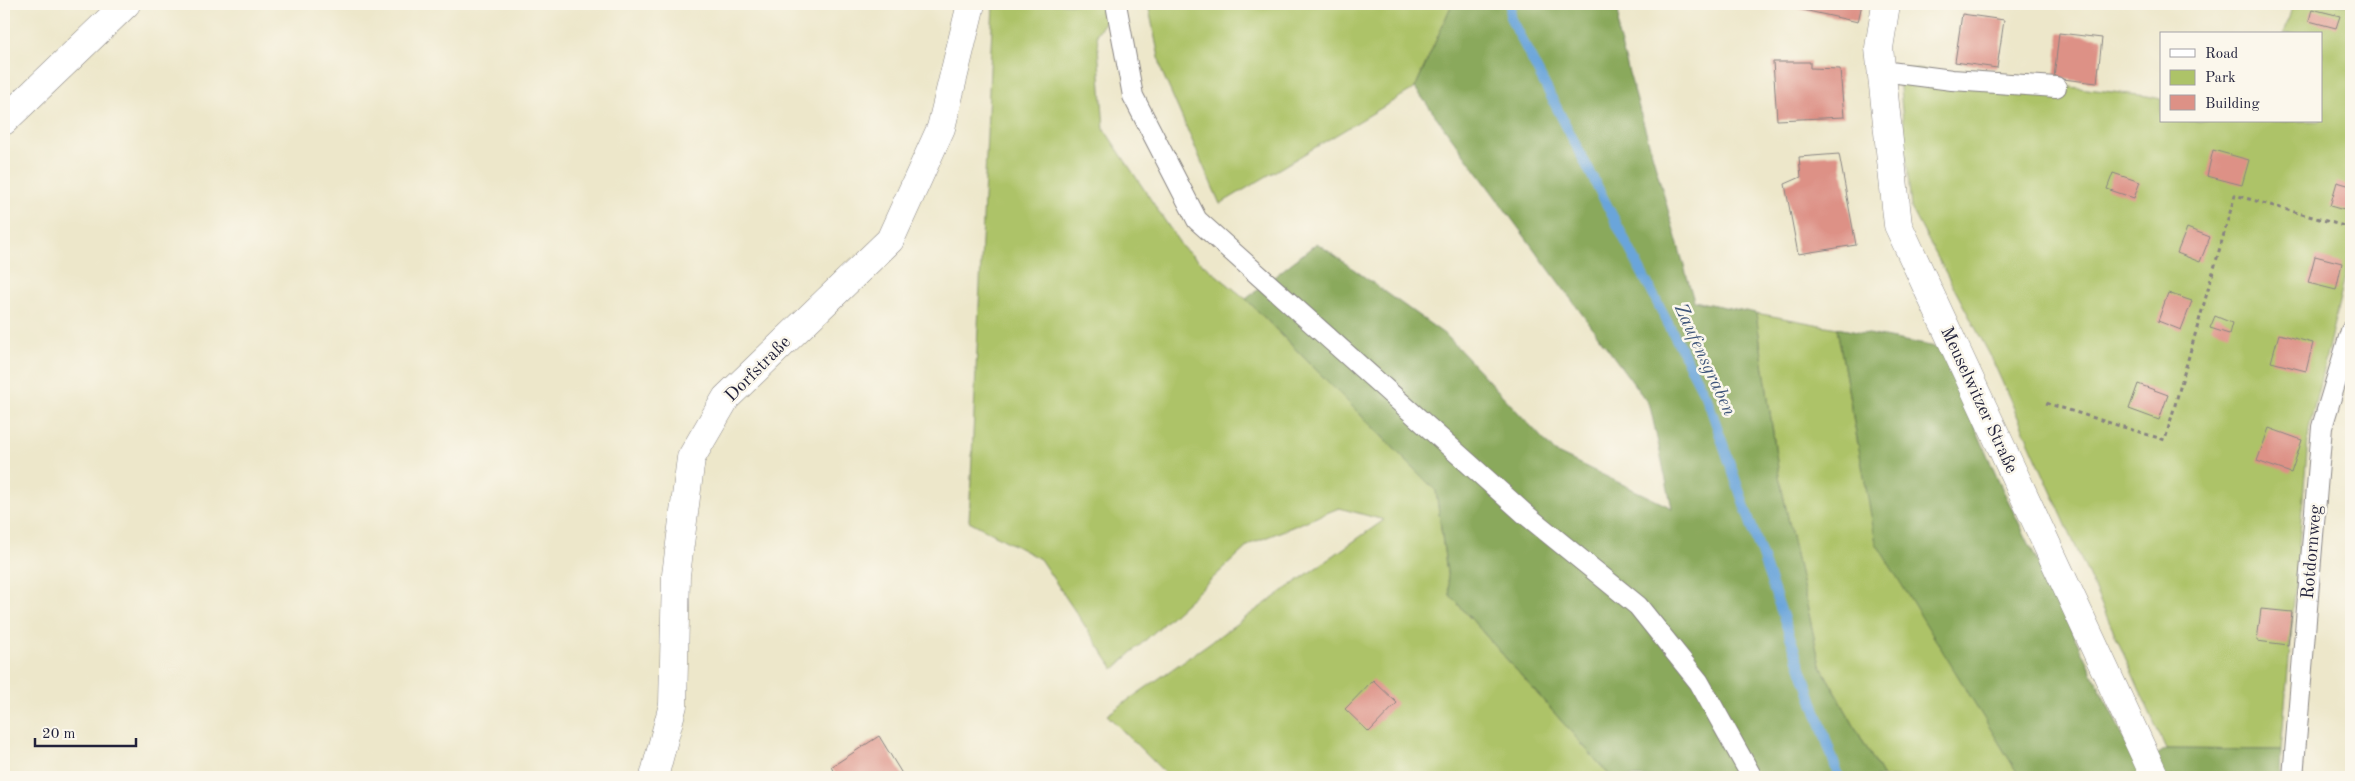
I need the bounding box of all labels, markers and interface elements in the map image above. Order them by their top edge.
legend [2160,32,2322,122]
text: Road [2205,47,2239,62]
text: Park [2205,71,2236,86]
text: Building [2205,97,2260,112]
water label: Zaufensgraben [1670,301,1738,419]
street label: Meuselwitzer Straße [1937,324,2021,476]
street label: Dorfstraße [722,333,794,405]
street label: Rotdornweg [2299,504,2325,600]
scale bar [35,716,136,748]
text: 20 m [42,727,76,742]

